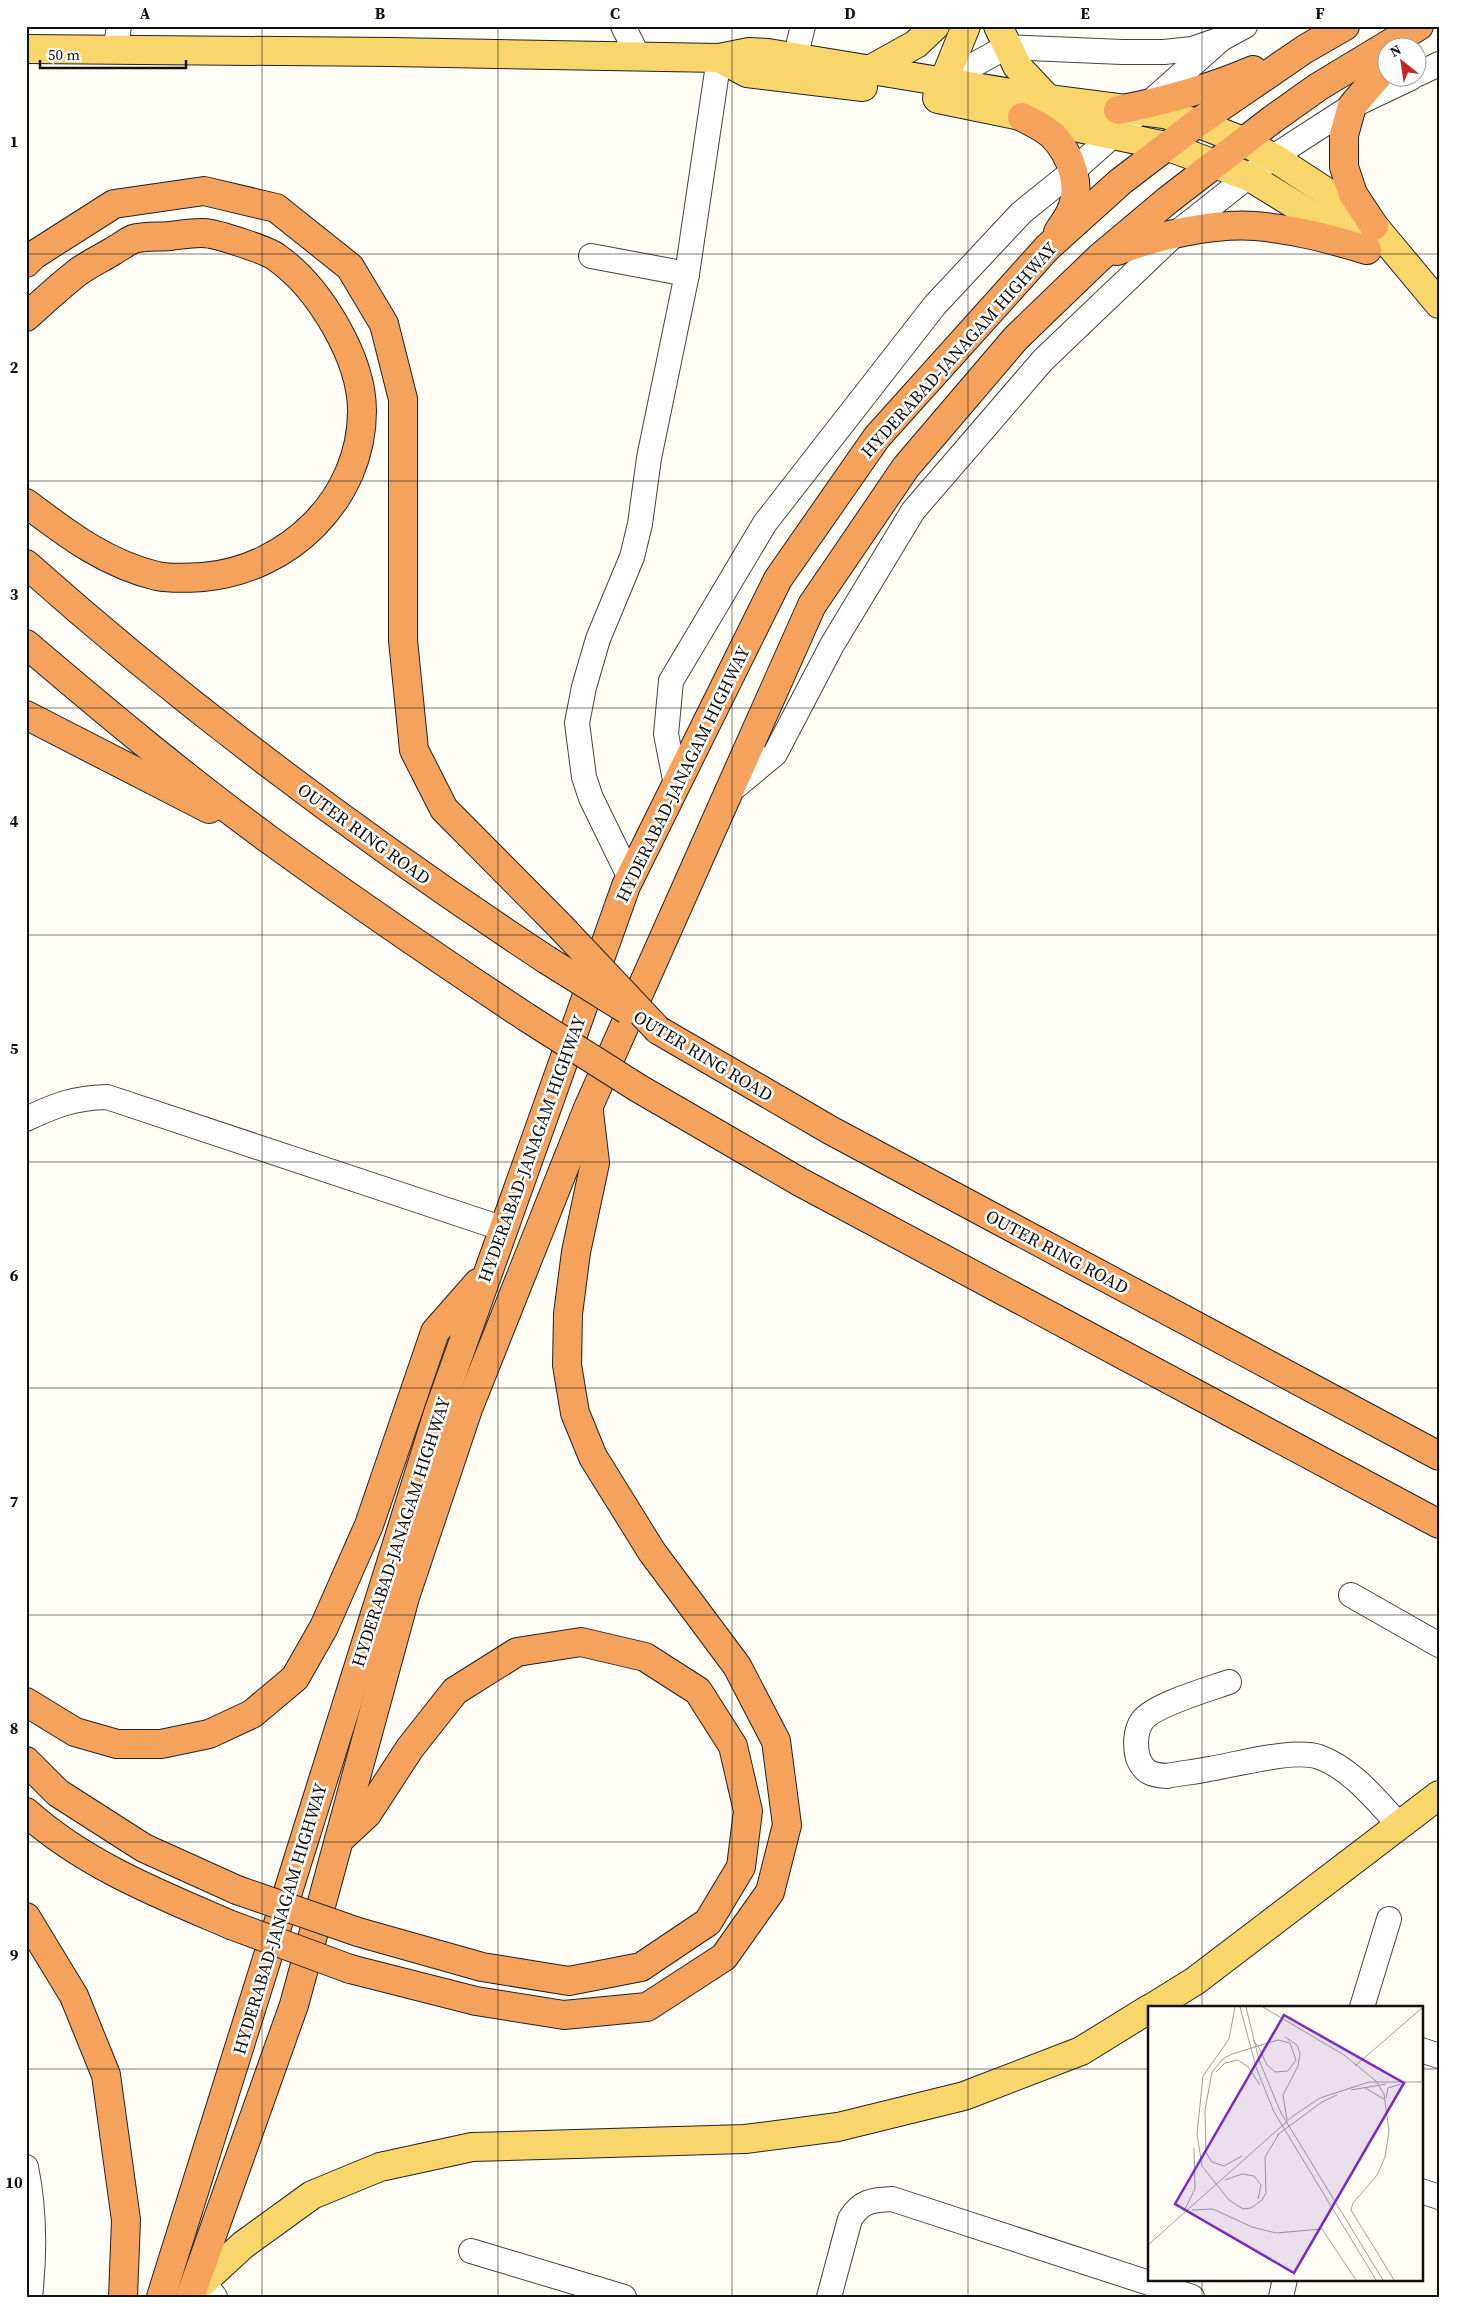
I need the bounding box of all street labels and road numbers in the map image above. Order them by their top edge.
street label: HYDERABAD-JANAGAM HIGHWAY [855,236,1063,463]
street label: HYDERABAD-JANAGAM HIGHWAY [609,641,756,906]
street label: OUTER RING ROAD [293,777,436,890]
street label: OUTER RING ROAD [629,1004,778,1107]
street label: HYDERABAD-JANAGAM HIGHWAY [471,1011,592,1286]
street label: OUTER RING ROAD [981,1203,1133,1300]
street label: HYDERABAD-JANAGAM HIGHWAY [345,1393,456,1670]
street label: HYDERABAD-JANAGAM HIGHWAY [226,1780,333,2058]

